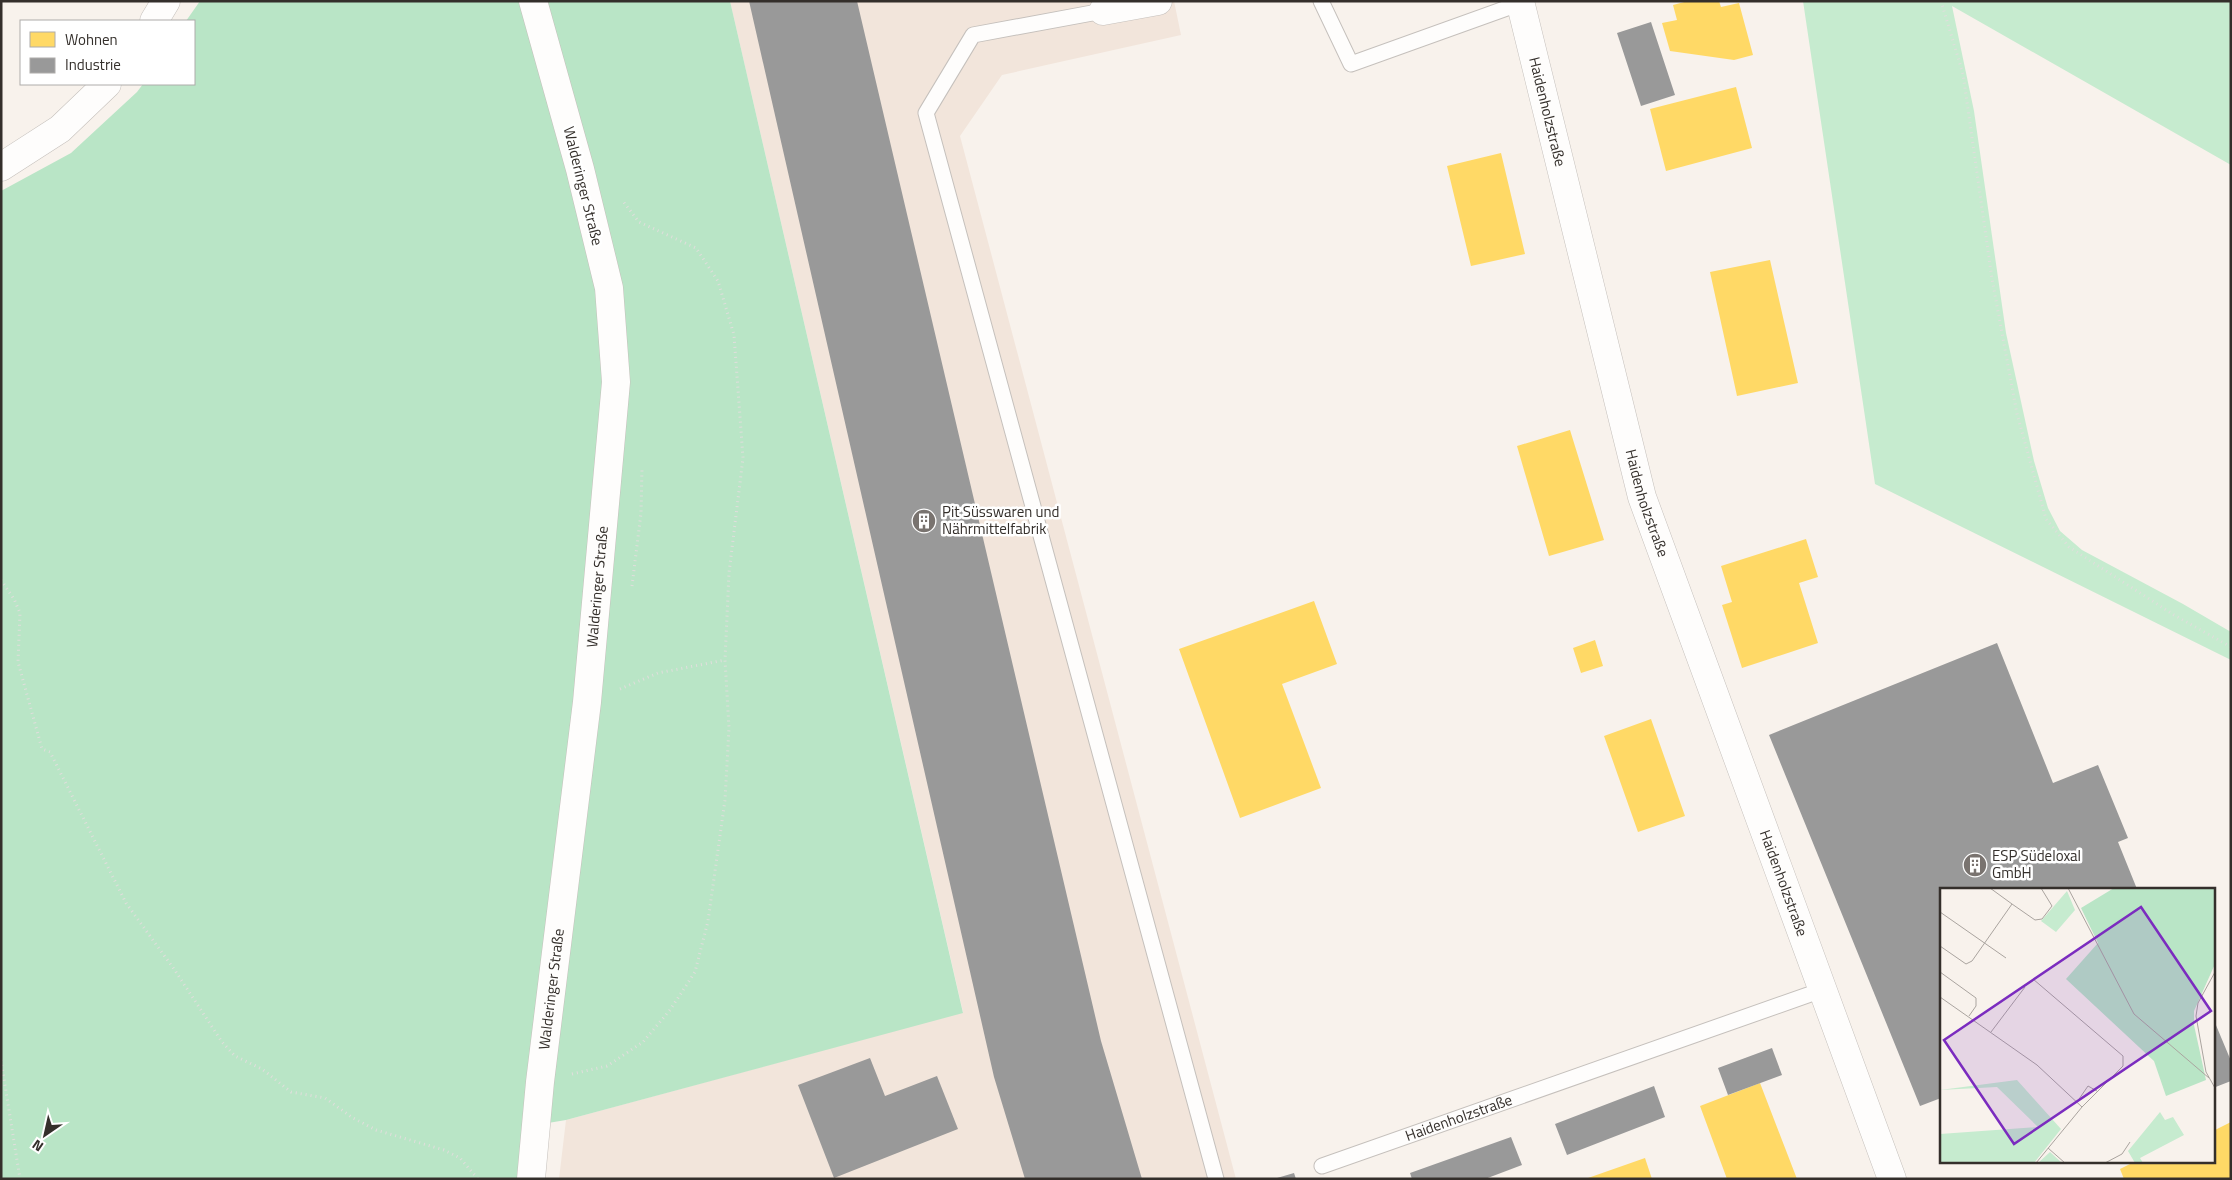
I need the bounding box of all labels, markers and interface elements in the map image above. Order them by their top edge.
legend [20,20,195,85]
text: Wohnen [65,28,118,51]
text: Industrie [65,53,121,76]
street label: Haidenholzstraße [1523,54,1572,169]
street label: Walderinger Straße [558,124,609,248]
street label: Haidenholzstraße [1620,447,1675,560]
place label: Pit Süsswaren und Nährmittelfabrik [942,500,1060,540]
building icon: Pit Süsswaren und Nährmittelfabrik [911,508,937,534]
street label: Walderinger Straße [580,525,614,649]
street label: Haidenholzstraße [1754,826,1814,939]
place label: ESP Südeloxal GmbH [1992,844,2081,884]
building icon: ESP Südeloxal GmbH [1962,852,1988,878]
inset map [1940,888,2214,1162]
street label: Walderinger Straße [532,927,570,1051]
street label: Haidenholzstraße [1402,1088,1515,1147]
north arrow [20,1110,70,1160]
text: N [28,1135,47,1158]

